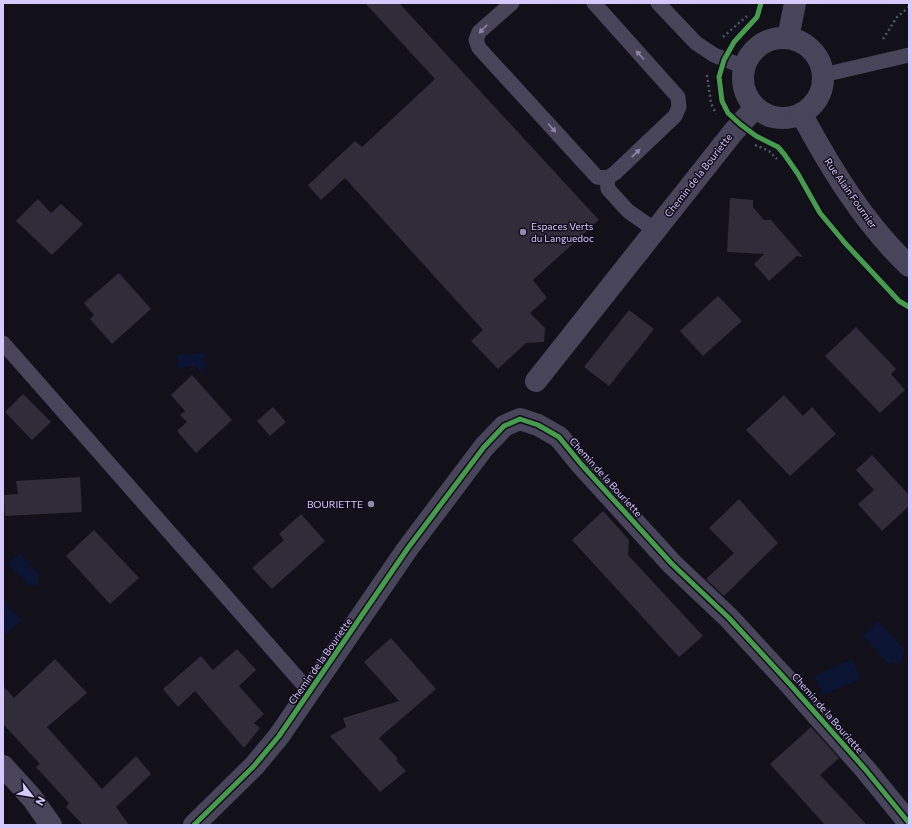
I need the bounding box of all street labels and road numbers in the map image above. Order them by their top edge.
street label: Chemin de la Bouriette [662,131,734,219]
street label: Rue Alain Fournier [822,156,880,230]
street label: Chemin de la Bouriette [567,435,645,519]
street label: Chemin de la Bouriette [286,616,354,706]
street label: Chemin de la Bouriette [790,670,866,756]

